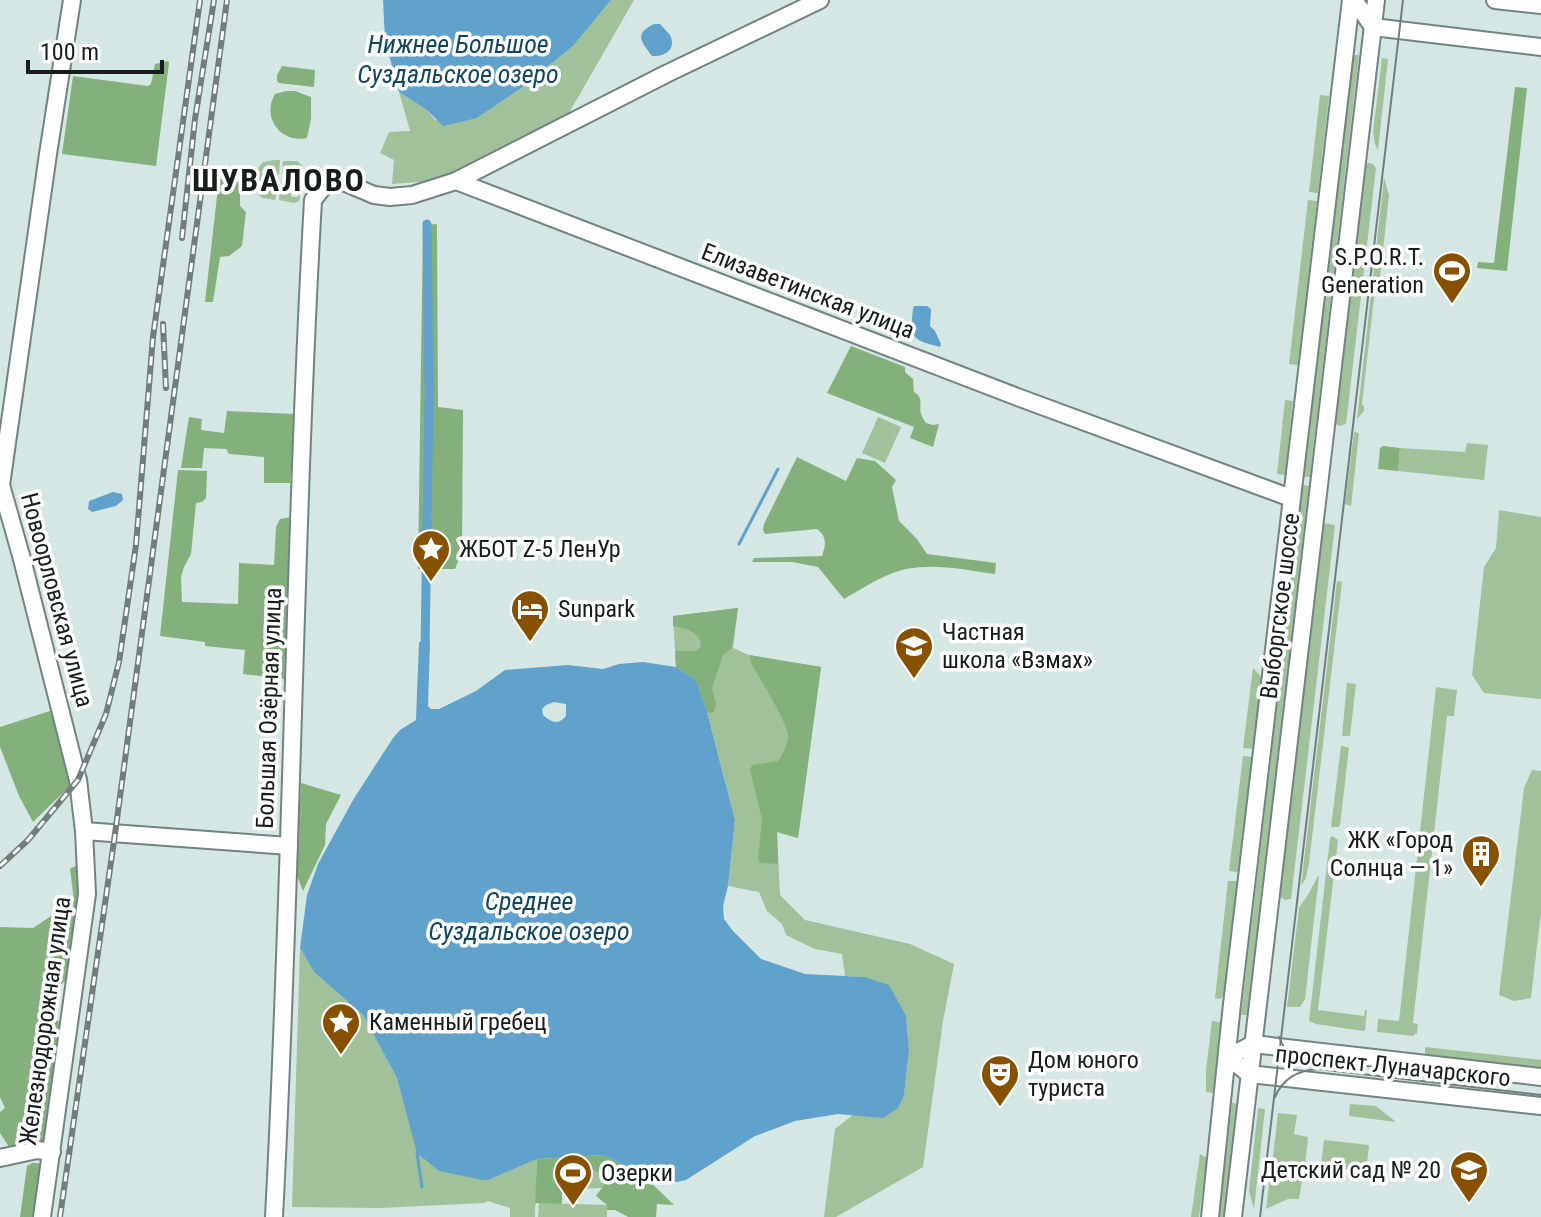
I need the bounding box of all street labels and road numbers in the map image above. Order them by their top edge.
street label: Елизаветинская улица [698,237,918,345]
street label: Новоорловская улица [15,490,99,710]
street label: Выборгское шоссе [1255,511,1305,701]
street label: Большая Озёрная улица [251,587,287,829]
street label: Железнодорожная улица [14,895,76,1147]
street label: проспект Луначарского [1274,1040,1512,1092]

